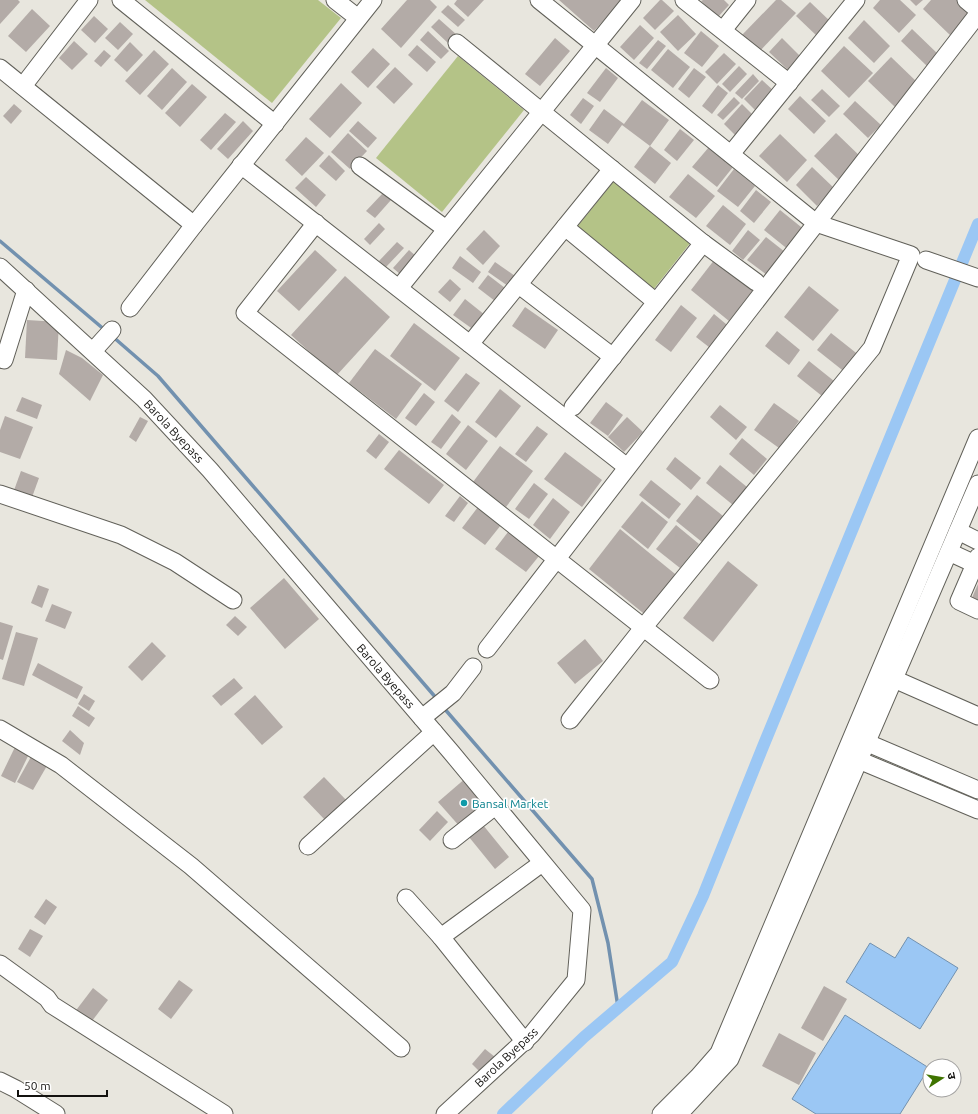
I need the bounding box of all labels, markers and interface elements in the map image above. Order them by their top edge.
street label: Barola Byepass [142,397,206,465]
street label: Barola Byepass [355,641,417,711]
place label: Bansal Market [472,797,549,810]
marker: Bansal Market [459,798,469,808]
street label: Barola Byepass [472,1025,540,1089]
north arrow [922,1058,962,1098]
scale bar [18,1072,107,1098]
text: उ [945,1072,958,1081]
text: 50 m [24,1079,51,1092]

